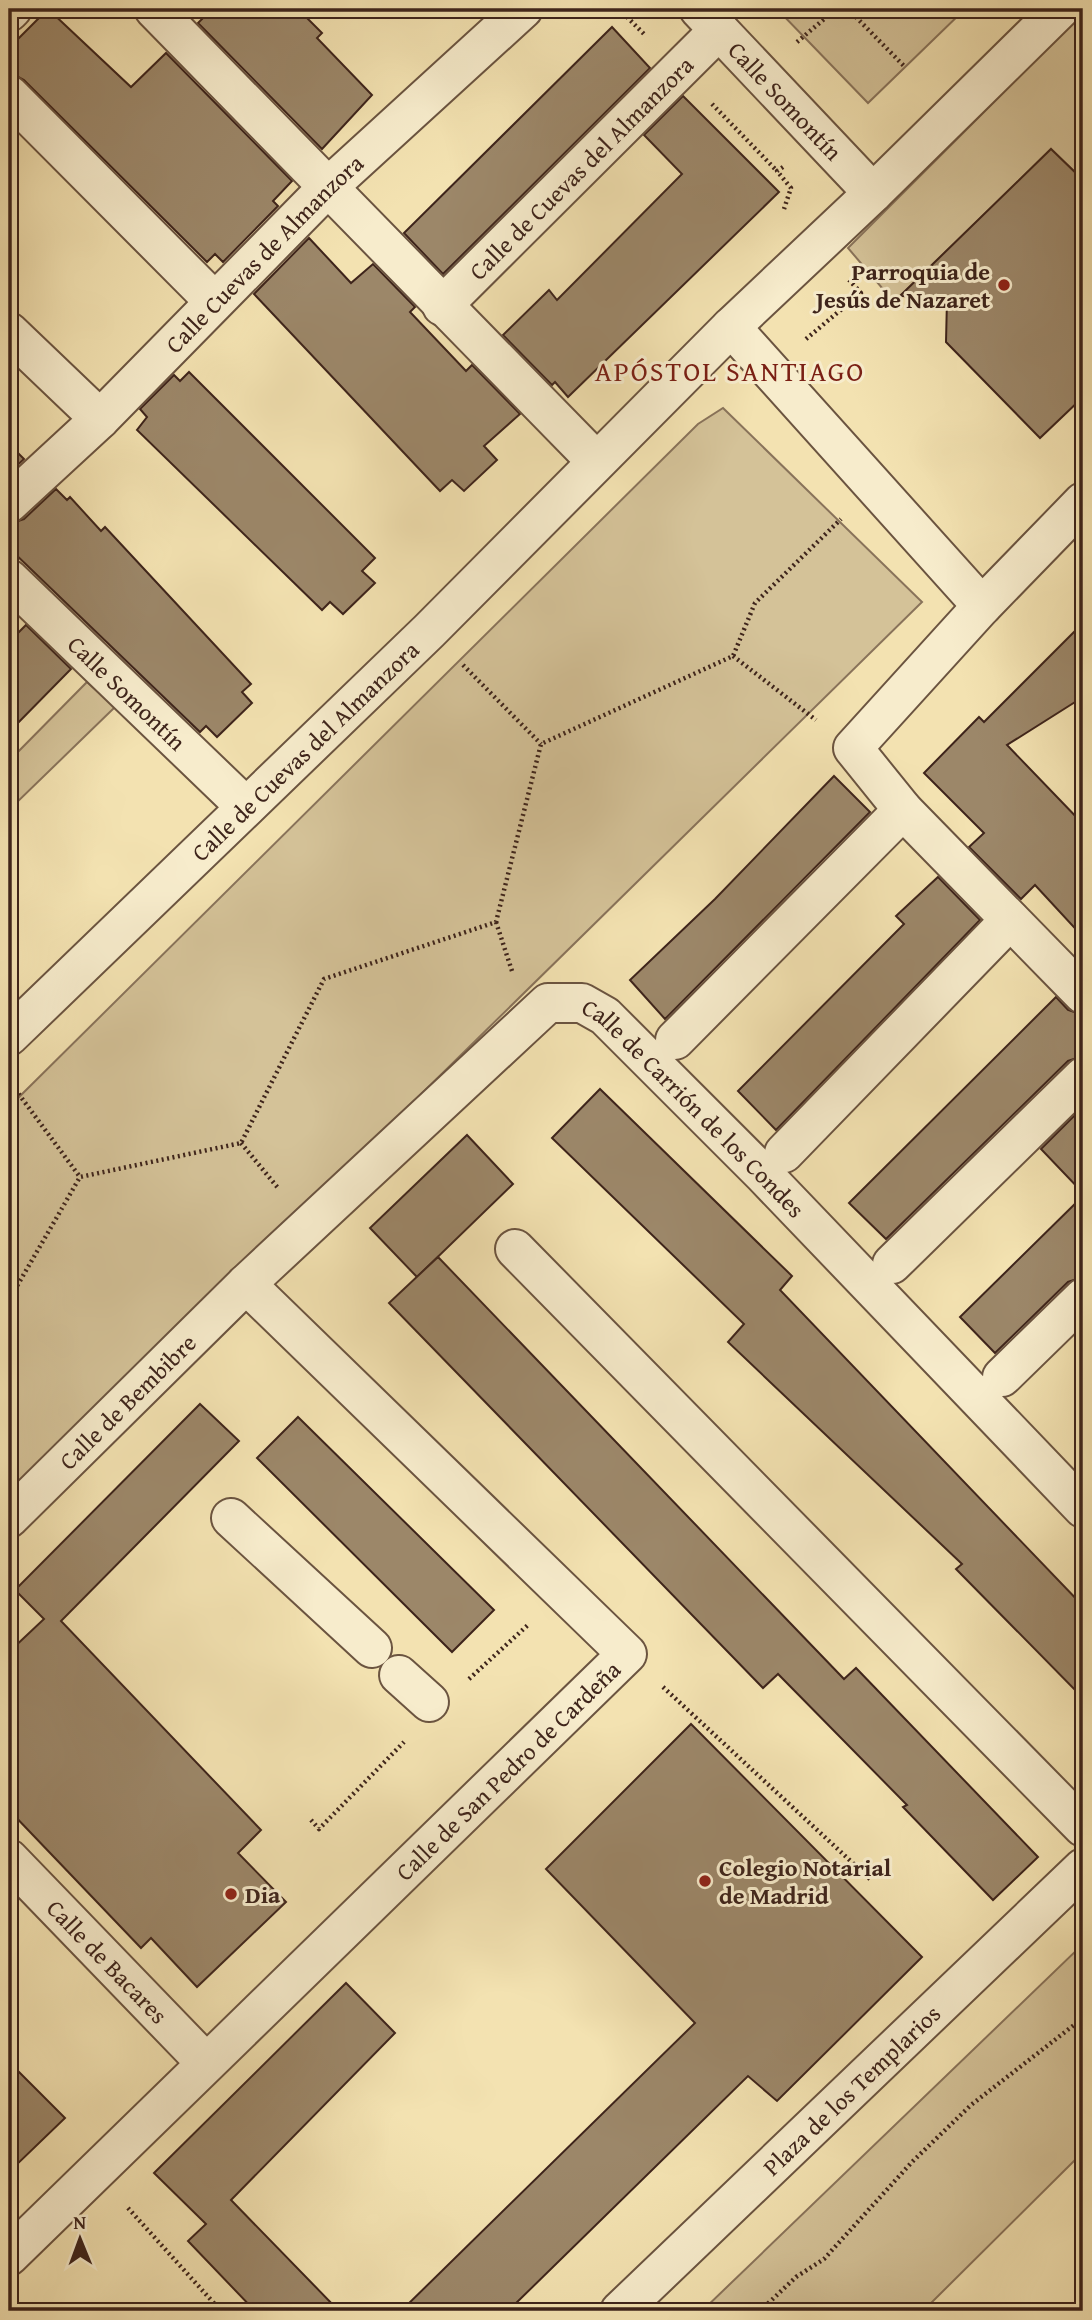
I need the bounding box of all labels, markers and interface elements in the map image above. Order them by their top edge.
street label: Calle Somontín [720,33,851,168]
street label: Calle de Cuevas del Almanzora [461,47,701,287]
street label: Calle Cuevas de Almanzora [157,145,371,361]
place label: Parroquia de Jesús de Nazaret [812,254,990,317]
marker: Parroquia de Jesús de Nazaret [996,277,1012,293]
district label: APÓSTOL SANTIAGO [595,350,865,391]
street label: Calle Somontín [60,627,195,759]
street label: Calle de Cuevas del Almanzora [183,632,427,869]
street label: Calle de Carrión de los Condes [576,989,813,1225]
street label: Calle de Bembibre [51,1325,204,1477]
street label: Calle de San Pedro de Cardeña [387,1652,628,1888]
place label: Colegio Notarial de Madrid [719,1850,892,1913]
marker: Colegio Notarial de Madrid [697,1873,713,1889]
place label: Dia [245,1877,281,1912]
marker: Dia [223,1886,239,1902]
street label: Calle de Bacares [39,1891,176,2031]
street label: Plaza de los Templarios [755,1996,948,2183]
north arrow [46,2204,116,2274]
text: N [73,2208,87,2236]

